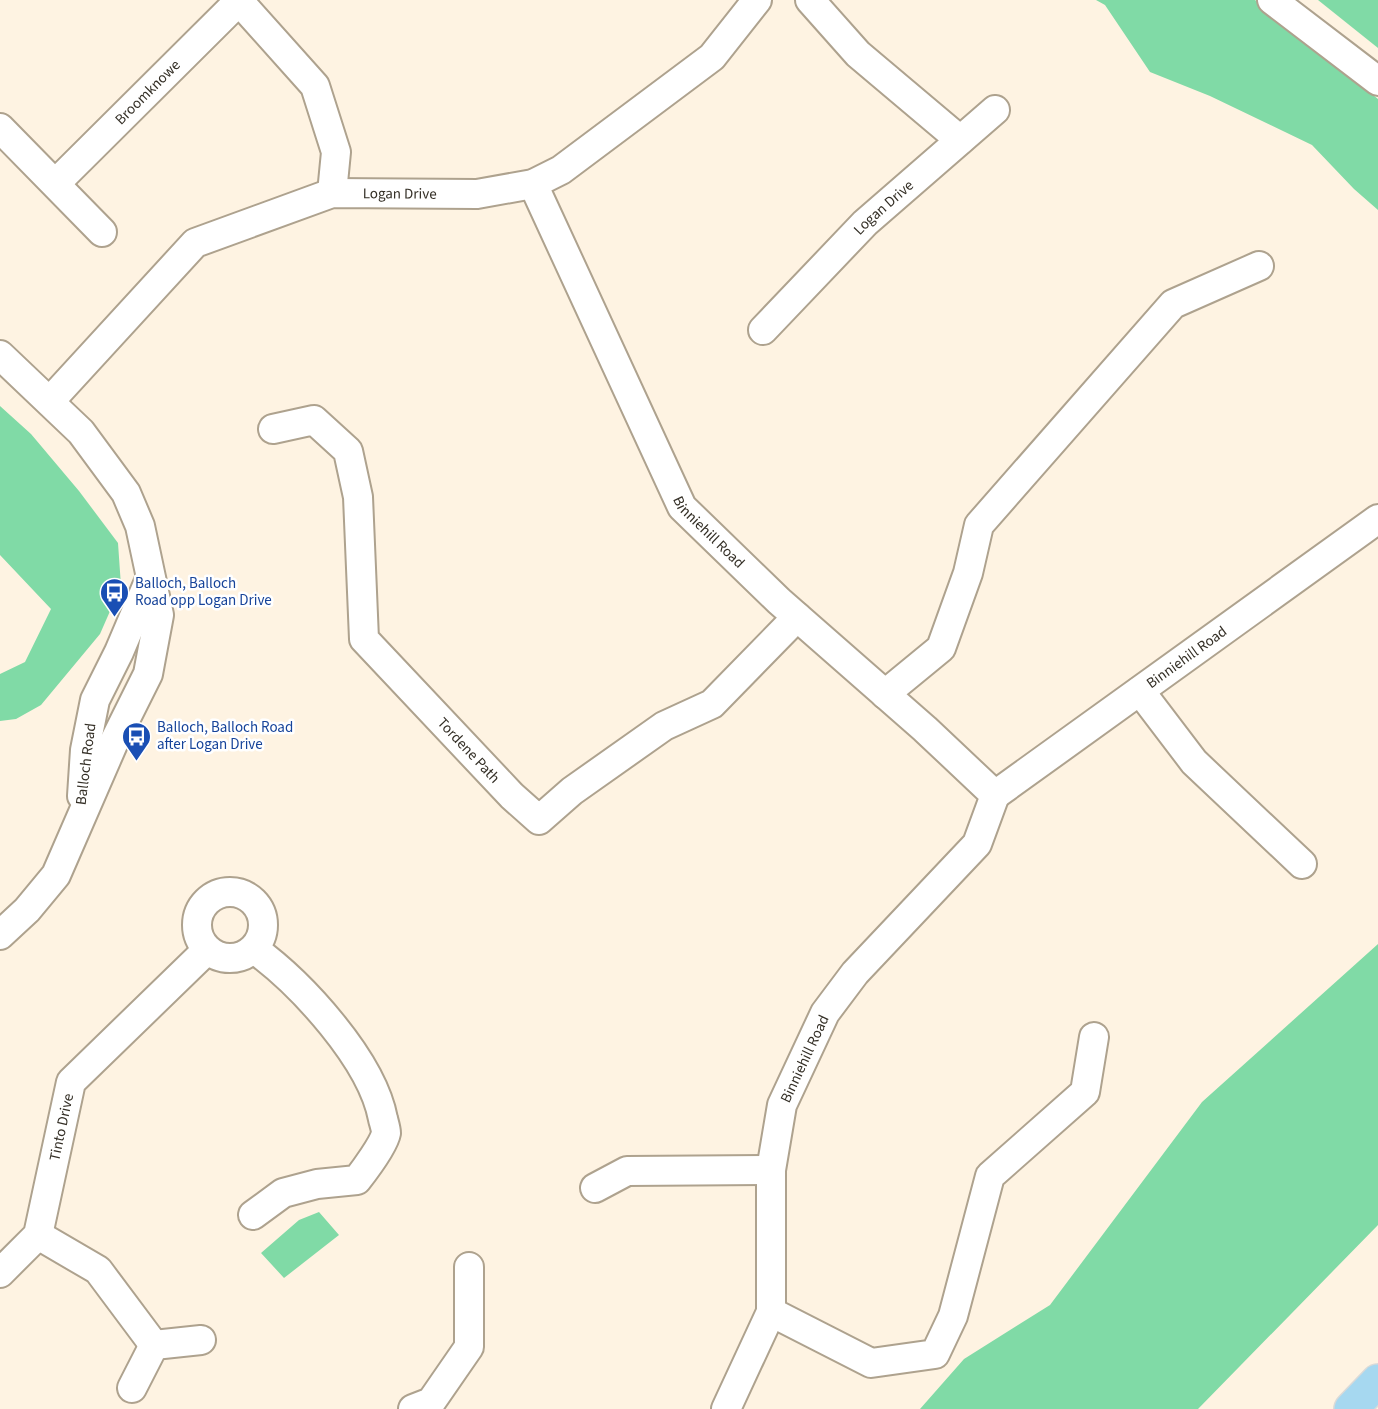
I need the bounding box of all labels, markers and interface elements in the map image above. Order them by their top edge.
street label: Broomknowe [110,55,185,129]
street label: Logan Drive [849,175,918,240]
street label: Logan Drive [363,183,437,204]
street label: Binniehill Road [668,492,749,573]
place label: Balloch, Balloch Road opp Logan Drive [135,573,272,611]
bus stop icon: Balloch, Balloch Road opp Logan Drive [98,576,130,618]
street label: Binniehill Road [1142,621,1231,693]
street label: Tordene Path [433,713,505,788]
place label: Balloch, Balloch Road after Logan Drive [157,717,293,755]
bus stop icon: Balloch, Balloch Road after Logan Drive [120,720,152,762]
street label: Balloch Road [71,722,101,806]
street label: Binniehill Road [775,1012,835,1106]
street label: Tinto Drive [44,1091,79,1163]

